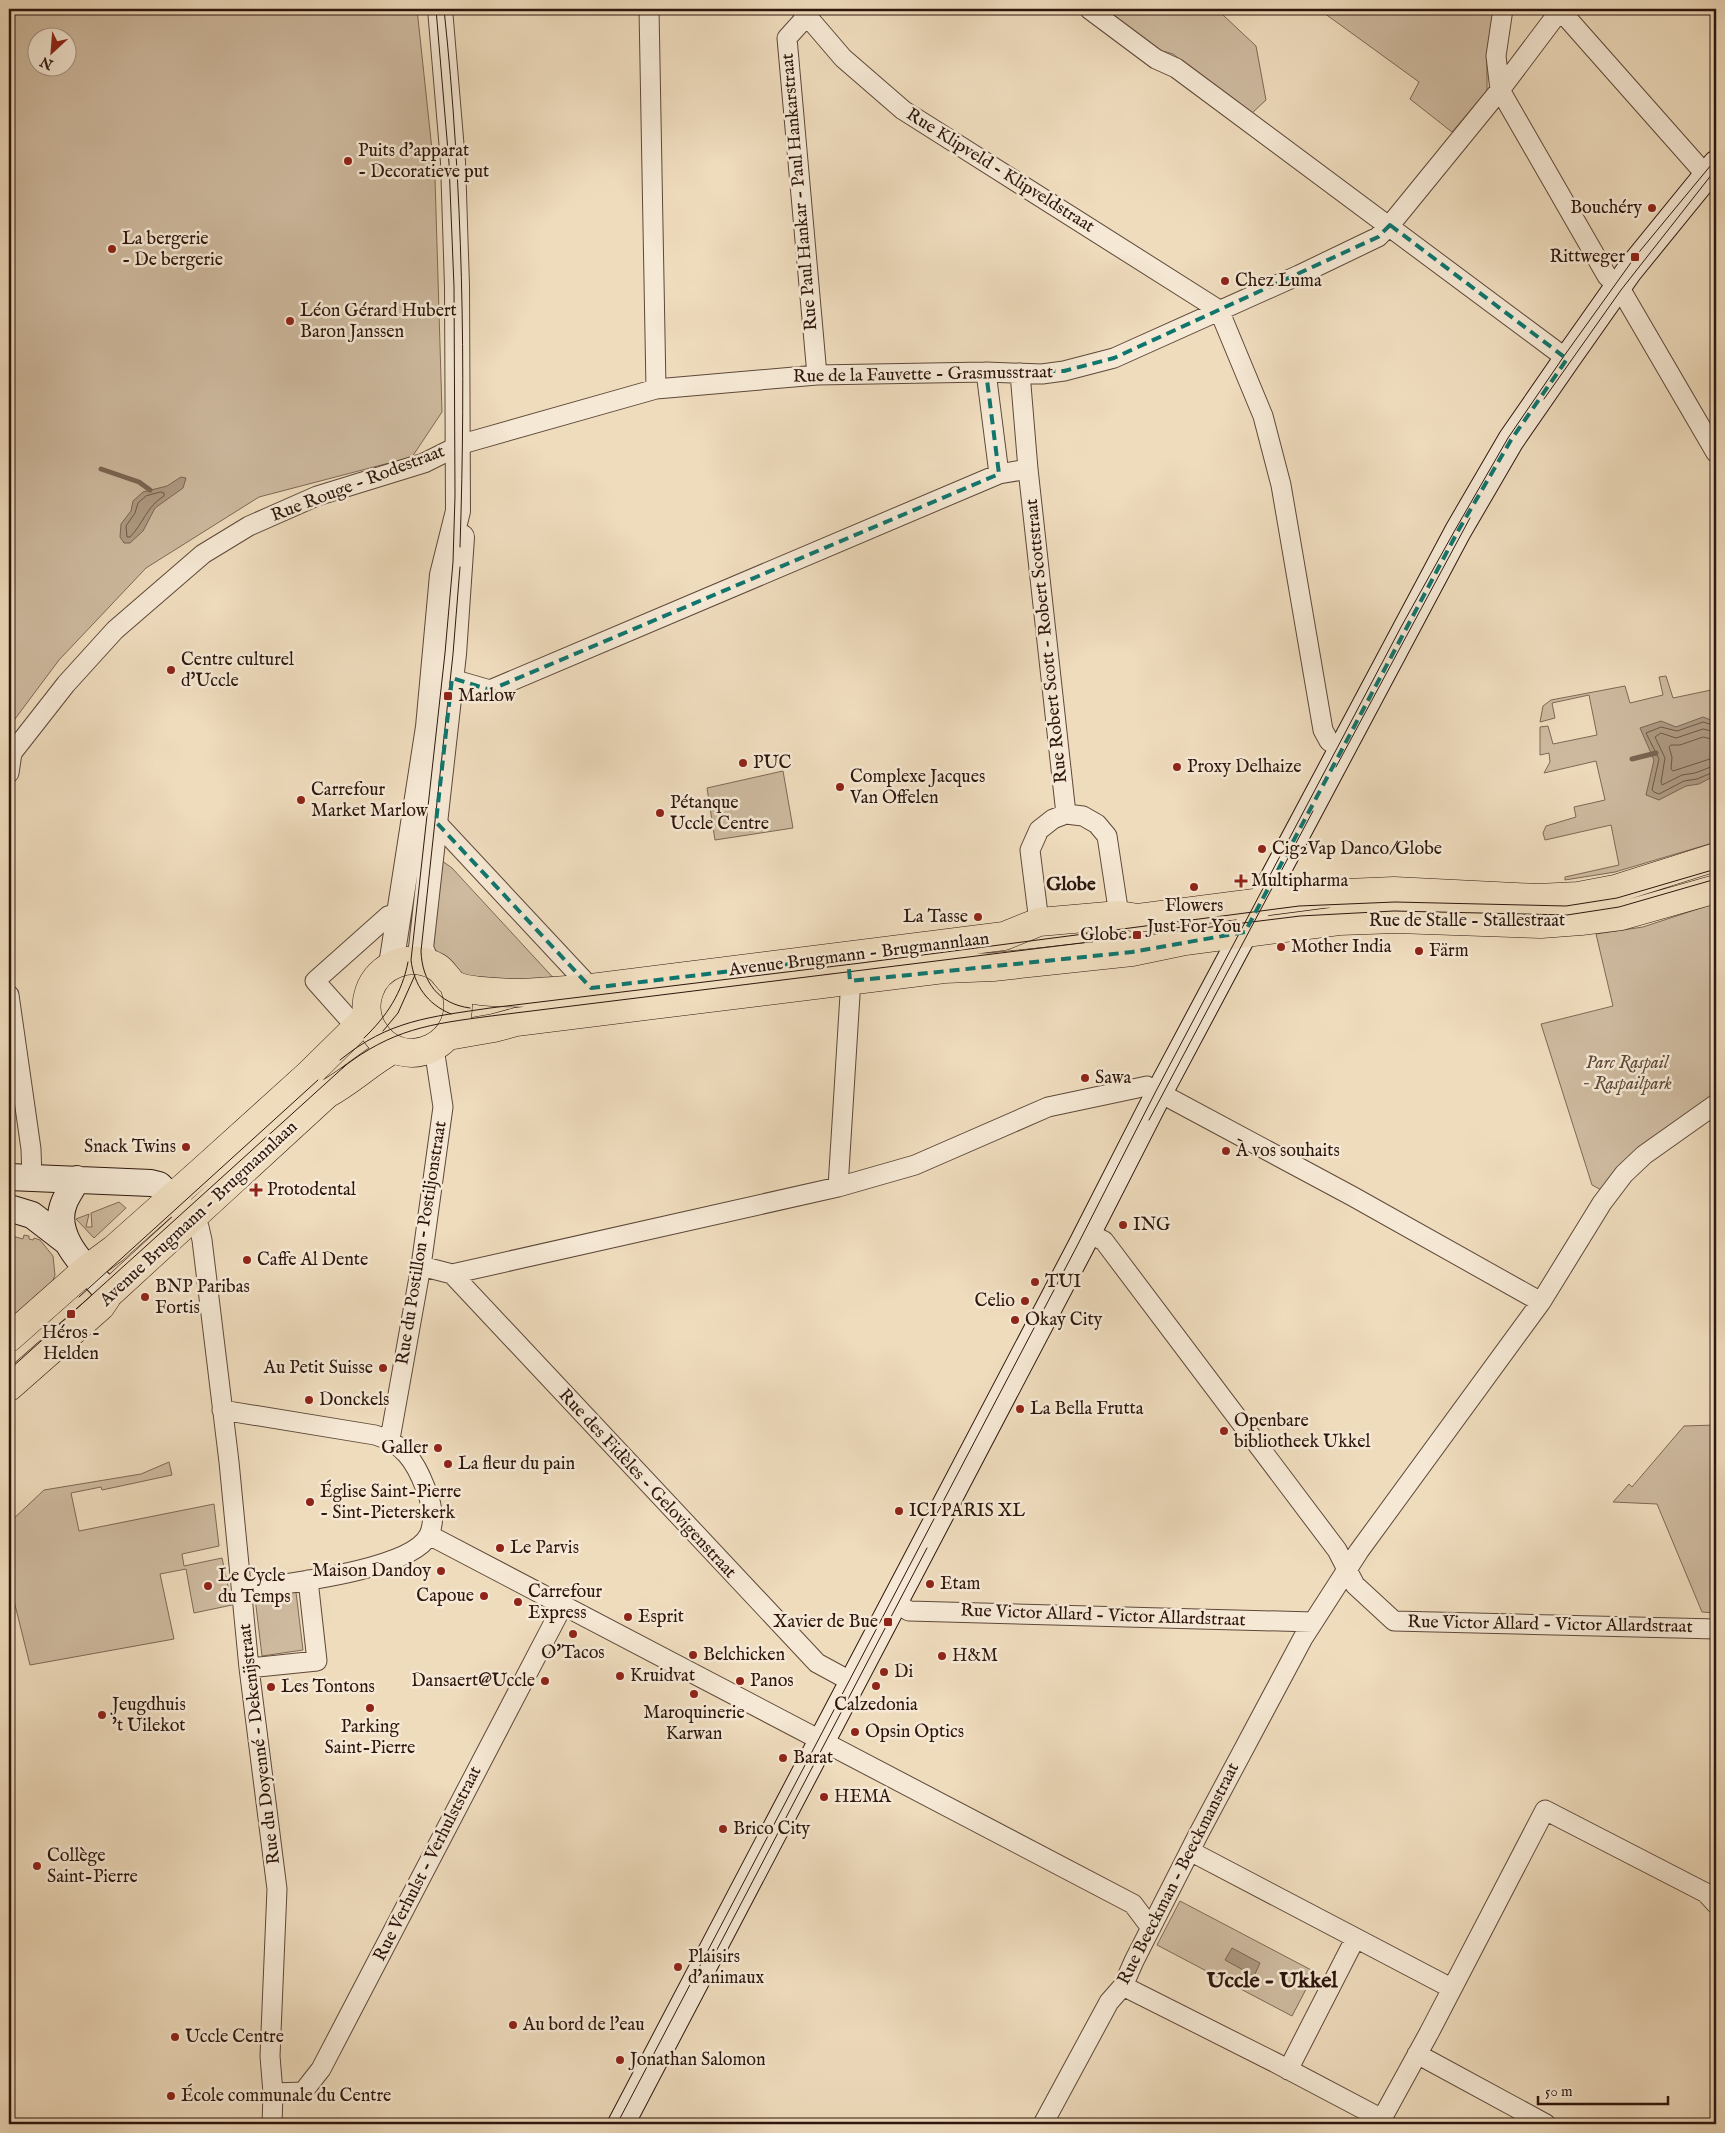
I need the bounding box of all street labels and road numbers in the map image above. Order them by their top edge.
street label: Rue Paul Hankar - Paul Hankarstraat [776,52,824,332]
street label: Rue Klipveld - Klipveldstraat [902,104,1098,238]
street label: Rue de la Fauvette - Grasmusstraat [793,361,1053,389]
street label: Rue Rouge - Rodestraat [268,440,448,528]
street label: Rue Robert Scott - Robert Scottstraat [1021,498,1073,784]
street label: Rue de Stalle - Stallestraat [1369,910,1565,933]
street label: Avenue Brugmann - Brugmannlaan [726,928,991,983]
street label: Avenue Brugmann - Brugmannlaan [95,1116,303,1312]
street label: Rue du Postillon - Postiljonstraat [391,1119,453,1367]
street label: Rue des Fidèles - Gelovigenstraat [553,1384,741,1584]
street label: Rue Victor Allard - Victor Allardstraat [960,1600,1246,1632]
street label: Rue Victor Allard - Victor Allardstraat [1407,1611,1693,1639]
street label: Rue du Doyenné - Dekenijstraat [234,1622,286,1866]
street label: Rue Beeckman - Beeckmanstraat [1113,1759,1245,1989]
street label: Rue Verhulst - Verhulststraat [369,1763,487,1965]

